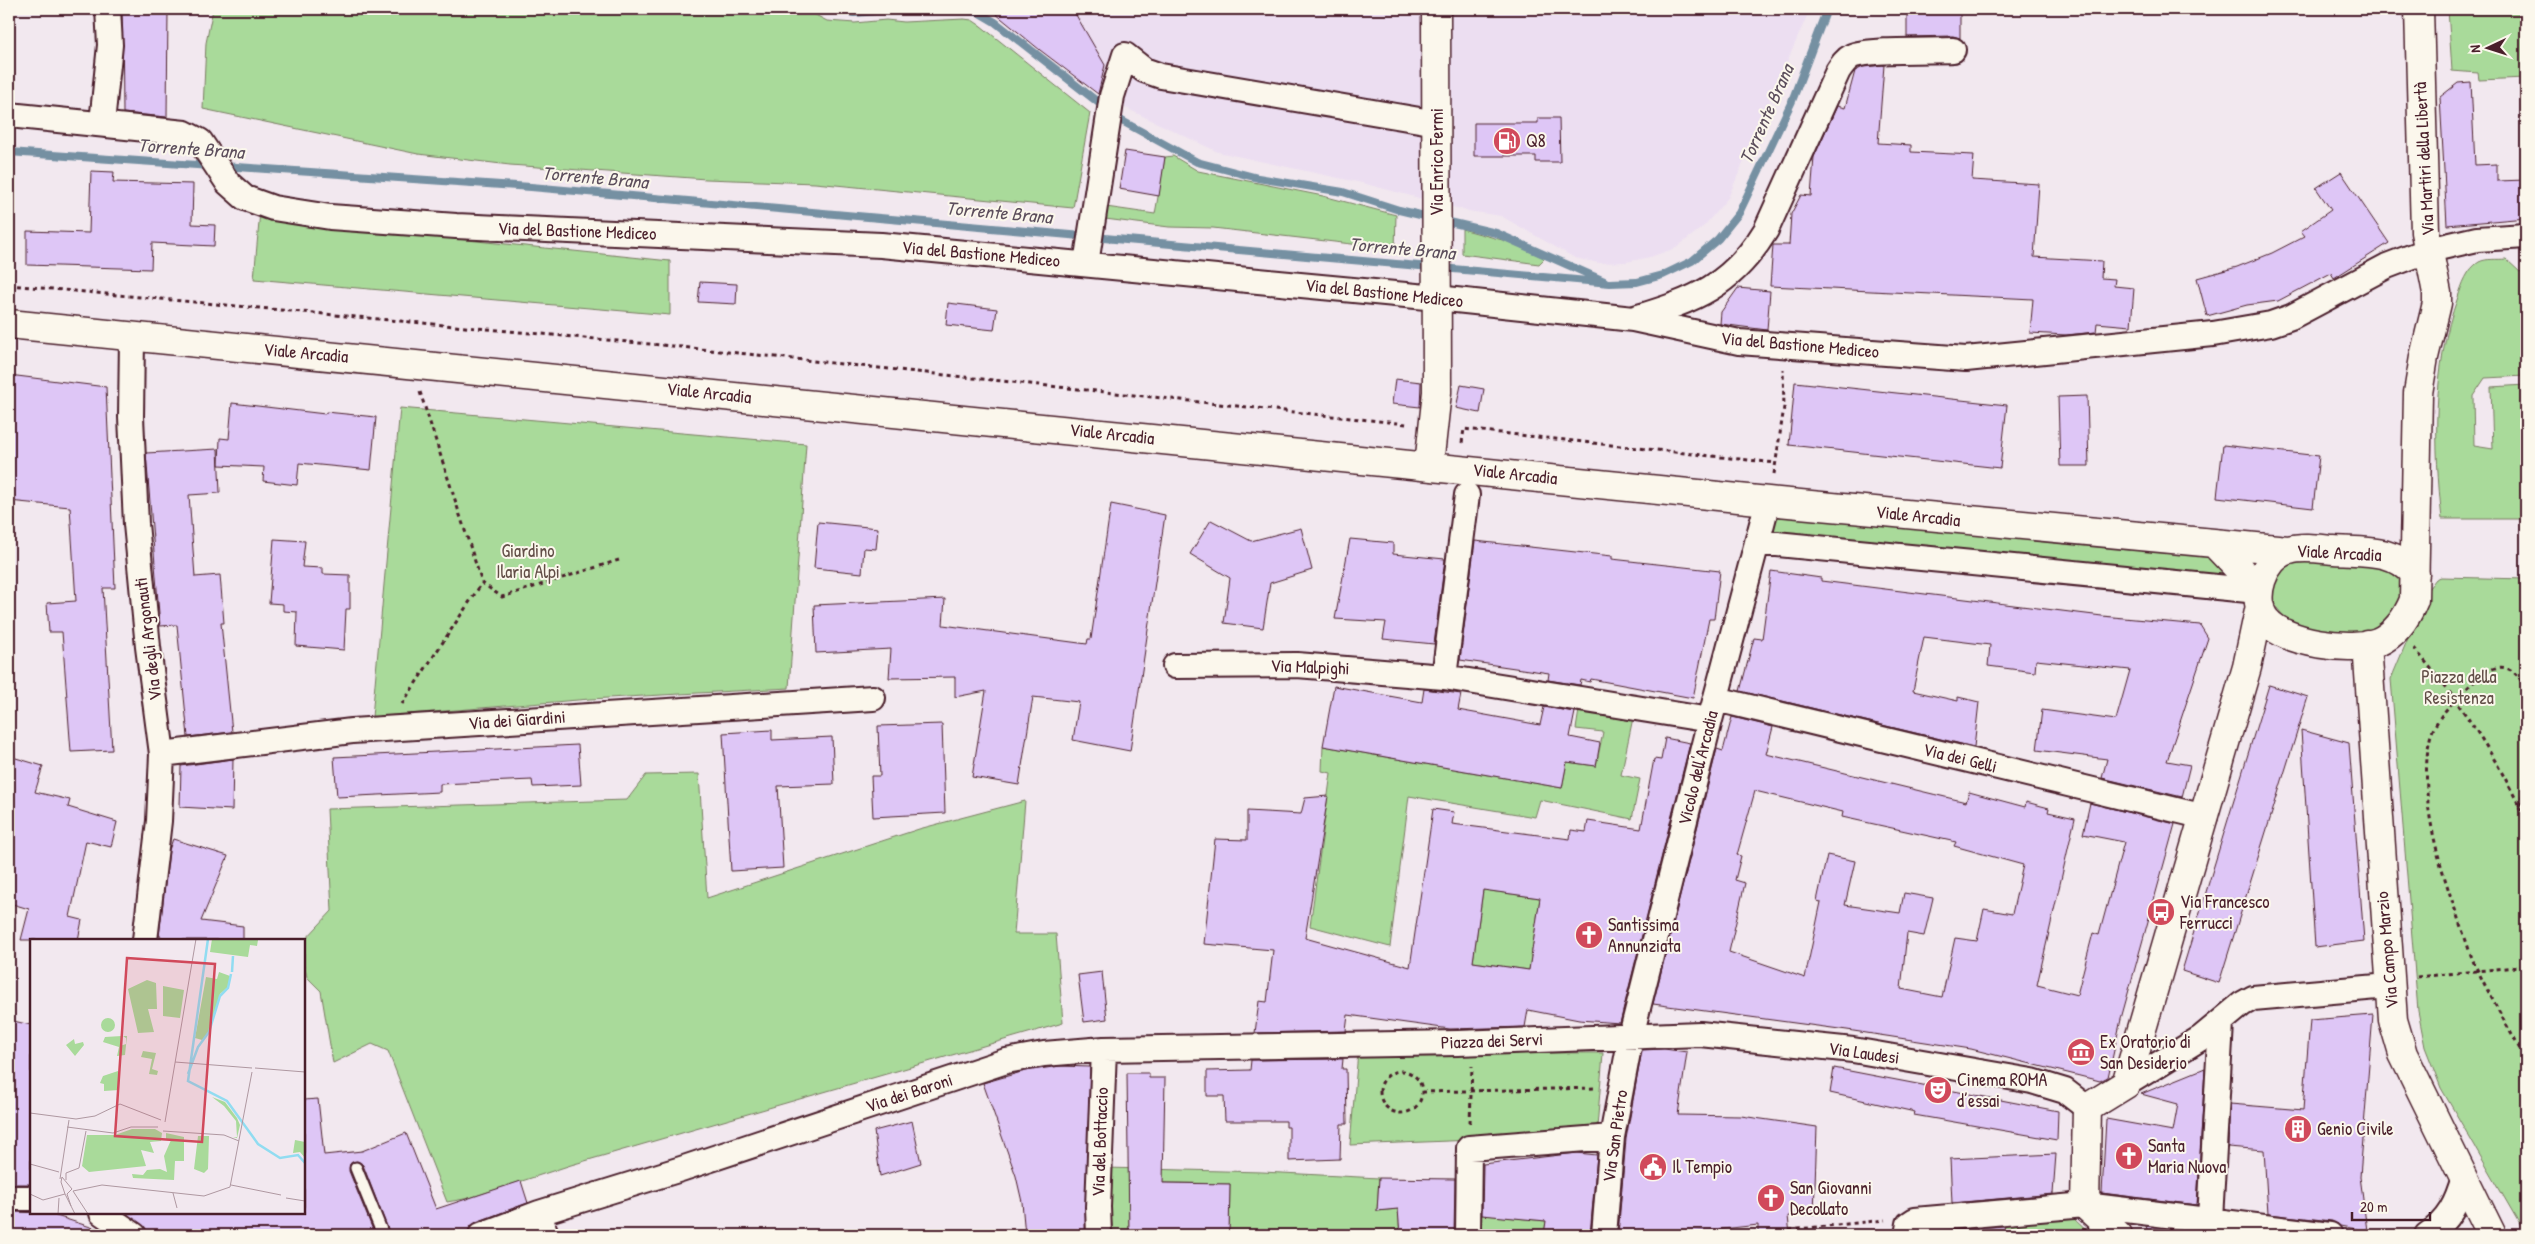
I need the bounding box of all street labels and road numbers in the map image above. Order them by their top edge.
street label: Via Martiri della Libertà [2407,81,2440,237]
street label: Via Enrico Fermi [1424,108,1449,216]
street label: Via del Bastione Mediceo [497,215,657,246]
street label: Via del Bastione Mediceo [901,234,1061,273]
street label: Via del Bastione Mediceo [1304,272,1464,313]
street label: Via del Bastione Mediceo [1720,325,1880,364]
street label: Viale Arcadia [263,336,350,369]
street label: Viale Arcadia [665,376,753,409]
street label: Viale Arcadia [1068,417,1156,450]
street label: Viale Arcadia [1471,457,1559,490]
street label: Viale Arcadia [1874,499,1962,532]
street label: Viale Arcadia [2296,538,2382,567]
street label: Via degli Argonauti [128,576,167,702]
street label: Via Malpighi [1270,653,1350,680]
street label: Via dei Giardini [467,704,567,735]
street label: Vicolo dell'Arcadia [1671,708,1724,828]
street label: Via dei Gelli [1921,736,2000,779]
street label: Via Campo Marzio [2369,891,2404,1010]
street label: Piazza dei Servi [1440,1026,1544,1055]
street label: Via Laudesi [1827,1035,1901,1070]
street label: Via dei Baroni [862,1067,956,1118]
street label: Via del Bottaccio [1085,1087,1114,1197]
street label: Via San Pietro [1596,1088,1633,1184]

